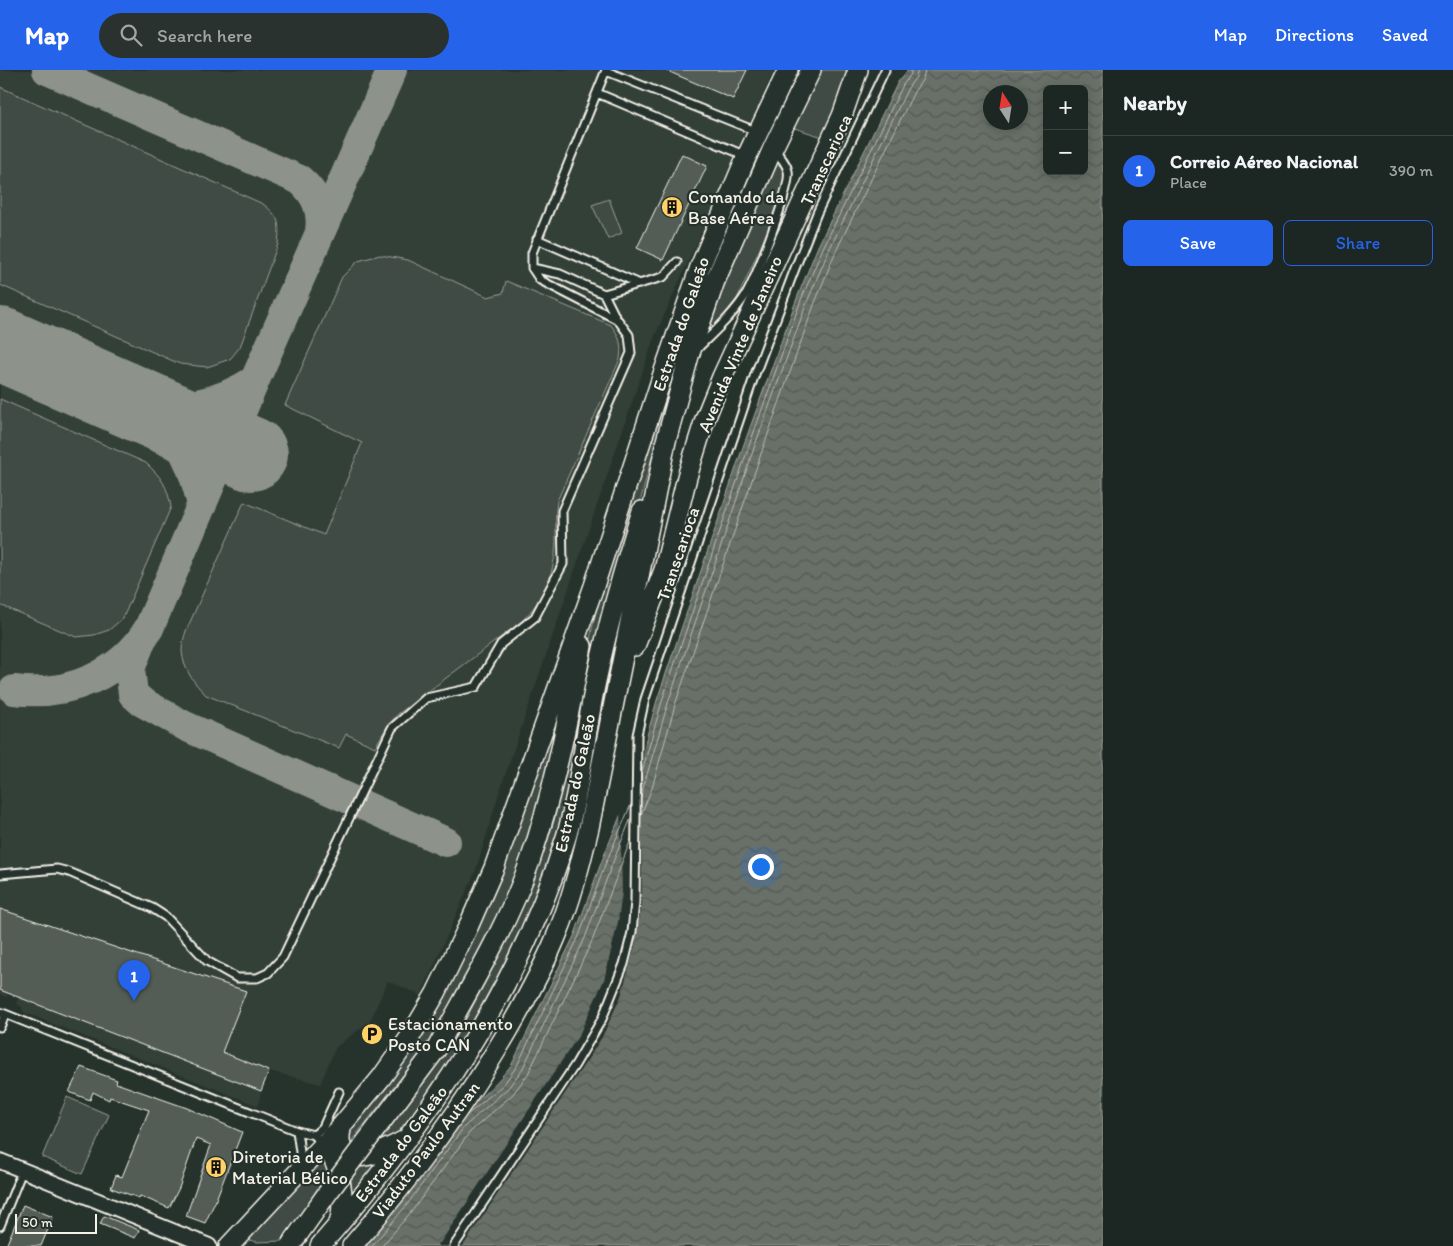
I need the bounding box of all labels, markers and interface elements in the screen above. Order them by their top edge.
search box [99,13,449,58]
text: Map [25,21,69,50]
icon: search [117,21,145,49]
text: Search here [157,24,252,47]
text: Map [1214,24,1247,46]
text: Directions [1275,24,1354,46]
text: Saved [1382,24,1428,46]
north arrow [983,85,1028,130]
map controls [1043,85,1088,175]
button: + [1043,85,1088,130]
text: Nearby [1123,90,1187,115]
street label: Transcarioca [795,111,857,209]
button: − [1043,130,1088,175]
text: Correio Aéreo Nacional [1170,150,1358,173]
text: 1 [1135,161,1143,180]
text: 390 m [1389,161,1433,180]
text: Place [1170,173,1207,192]
place label: Comando da Base Aérea [688,186,785,229]
building icon: Comando da Base Aérea [660,195,684,219]
button: Save [1123,220,1273,266]
button: Share [1283,220,1433,266]
street label: Avenida Vinte de Janeiro [693,252,787,436]
street label: Estrada do Galeão [648,254,714,394]
street label: Transcarioca [652,504,704,604]
street label: Estrada do Galeão [550,712,600,854]
your location [748,854,774,880]
pin: 1 [118,960,150,1001]
place label: Estacionamento Posto CAN [388,1013,513,1056]
parking icon: Estacionamento Posto CAN [360,1022,384,1046]
street label: Viaduto Paulo Autran [367,1077,485,1223]
street label: Estrada do Galeão [350,1081,452,1207]
place label: Diretoria de Material Bélico [232,1146,348,1189]
building icon: Diretoria de Material Bélico [204,1155,228,1179]
scale bar [15,1211,98,1234]
text: 50 m [22,1214,53,1231]

